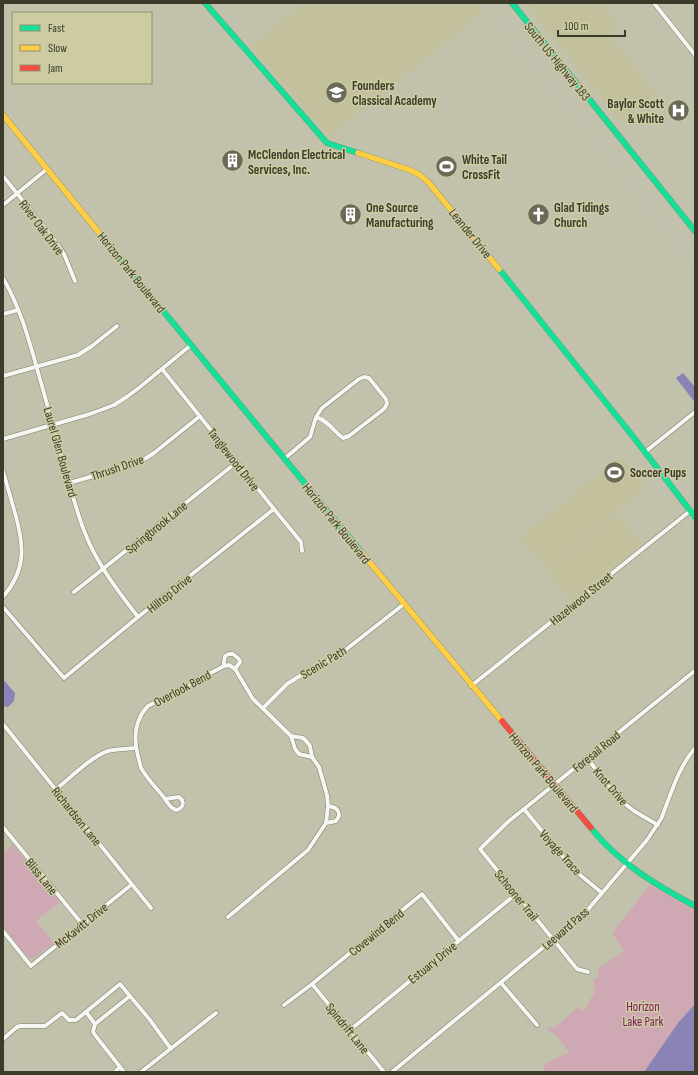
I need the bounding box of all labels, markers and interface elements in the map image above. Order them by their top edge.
legend [12,12,152,84]
scale bar [558,12,625,38]
street label: South US Highway 183 [521,19,594,104]
text: 100 m [564,19,589,34]
text: Fast [48,21,65,36]
text: Slow [48,41,67,56]
text: Jam [47,61,63,76]
place label: Founders Classical Academy [352,78,437,109]
school or university icon: Founders Classical Academy [324,79,350,105]
place label: Baylor Scott & White [607,96,665,127]
hospital icon: Baylor Scott & White [666,97,692,123]
place label: McClendon Electrical Services, Inc. [248,147,345,178]
building icon: McClendon Electrical Services, Inc. [220,148,246,174]
place label: White Tail CrossFit [462,152,507,183]
sports icon: White Tail CrossFit [433,153,459,179]
street label: River Oak Drive [15,197,67,259]
place label: One Source Manufacturing [366,200,434,231]
place label: Glad Tidings Church [554,200,609,231]
building icon: One Source Manufacturing [338,201,364,227]
church icon: Glad Tidings Church [525,201,551,227]
street label: Leander Drive [445,205,495,262]
street label: Horizon Park Boulevard [94,229,169,316]
street label: Laurel Glen Boulevard [39,405,81,499]
street label: Tanglewood Drive [204,425,263,494]
street label: Thrush Drive [89,451,146,484]
sports icon: Soccer Pups [602,459,628,485]
place label: Soccer Pups [630,465,686,481]
street label: Horizon Park Boulevard [299,480,374,567]
street label: Springbrook Lane [122,498,191,558]
street label: Hazelwood Street [547,568,616,629]
street label: Hilltop Drive [144,571,195,617]
street label: Scenic Path [298,643,350,683]
street label: Overlook Bend [151,667,214,711]
street label: Foresail Road [569,728,624,776]
street label: Horizon Park Boulevard [505,729,581,816]
street label: Knot Drive [589,764,631,809]
street label: Richardson Lane [48,784,105,849]
street label: Voyage Trace [536,826,585,879]
street label: Bliss Lane [22,855,61,898]
street label: Schooner Trail [491,867,542,925]
street label: McKavitt Drive [52,899,111,952]
street label: Leeward Pass [539,904,593,954]
street label: Covewind Bend [346,906,407,960]
street label: Estuary Drive [405,938,460,987]
park label: Horizon Lake Park [623,999,663,1030]
street label: Spindrift Lane [322,1000,373,1057]

